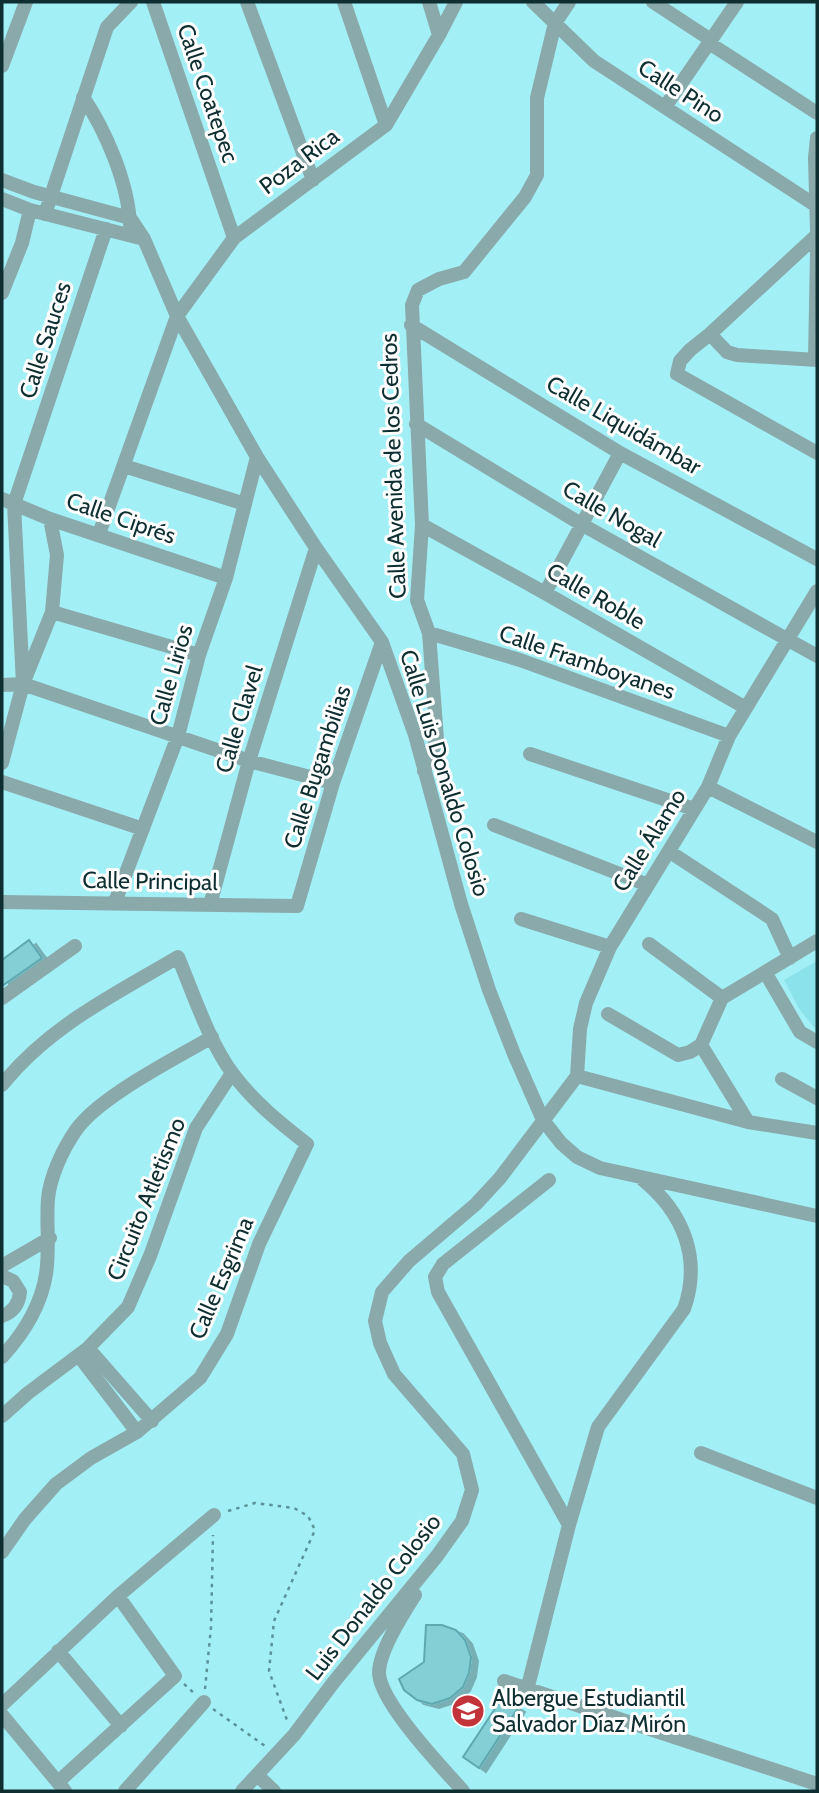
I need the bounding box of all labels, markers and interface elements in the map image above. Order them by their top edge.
street label: Calle Coatepec [171,20,245,166]
street label: Calle Pino [633,53,729,129]
street label: Poza Rica [254,122,344,200]
street label: Calle Sauces [13,278,77,402]
street label: Calle Avenida de los Cedros [374,333,412,599]
street label: Calle Liquidámbar [542,369,707,481]
street label: Calle Nogal [558,475,667,554]
street label: Calle Ciprés [63,486,179,550]
street label: Calle Roble [542,557,650,635]
street label: Calle Framboyanes [495,619,679,705]
street label: Calle Lirios [143,621,199,729]
street label: Calle Luis Donaldo Colosio [394,646,496,900]
street label: Calle Clavel [209,661,269,776]
street label: Calle Bugambilias [277,682,357,852]
street label: Calle Álamo [605,783,692,897]
street label: Calle Principal [82,866,219,896]
street label: Circuito Atletismo [101,1114,191,1284]
street label: Calle Esgrima [183,1213,259,1343]
street label: Luis Donaldo Colosio [299,1508,447,1686]
place label: Albergue Estudiantil Salvador Díaz Mirón [492,1684,686,1738]
school or university icon: Albergue Estudiantil Salvador Díaz Mirón [449,1692,487,1730]

